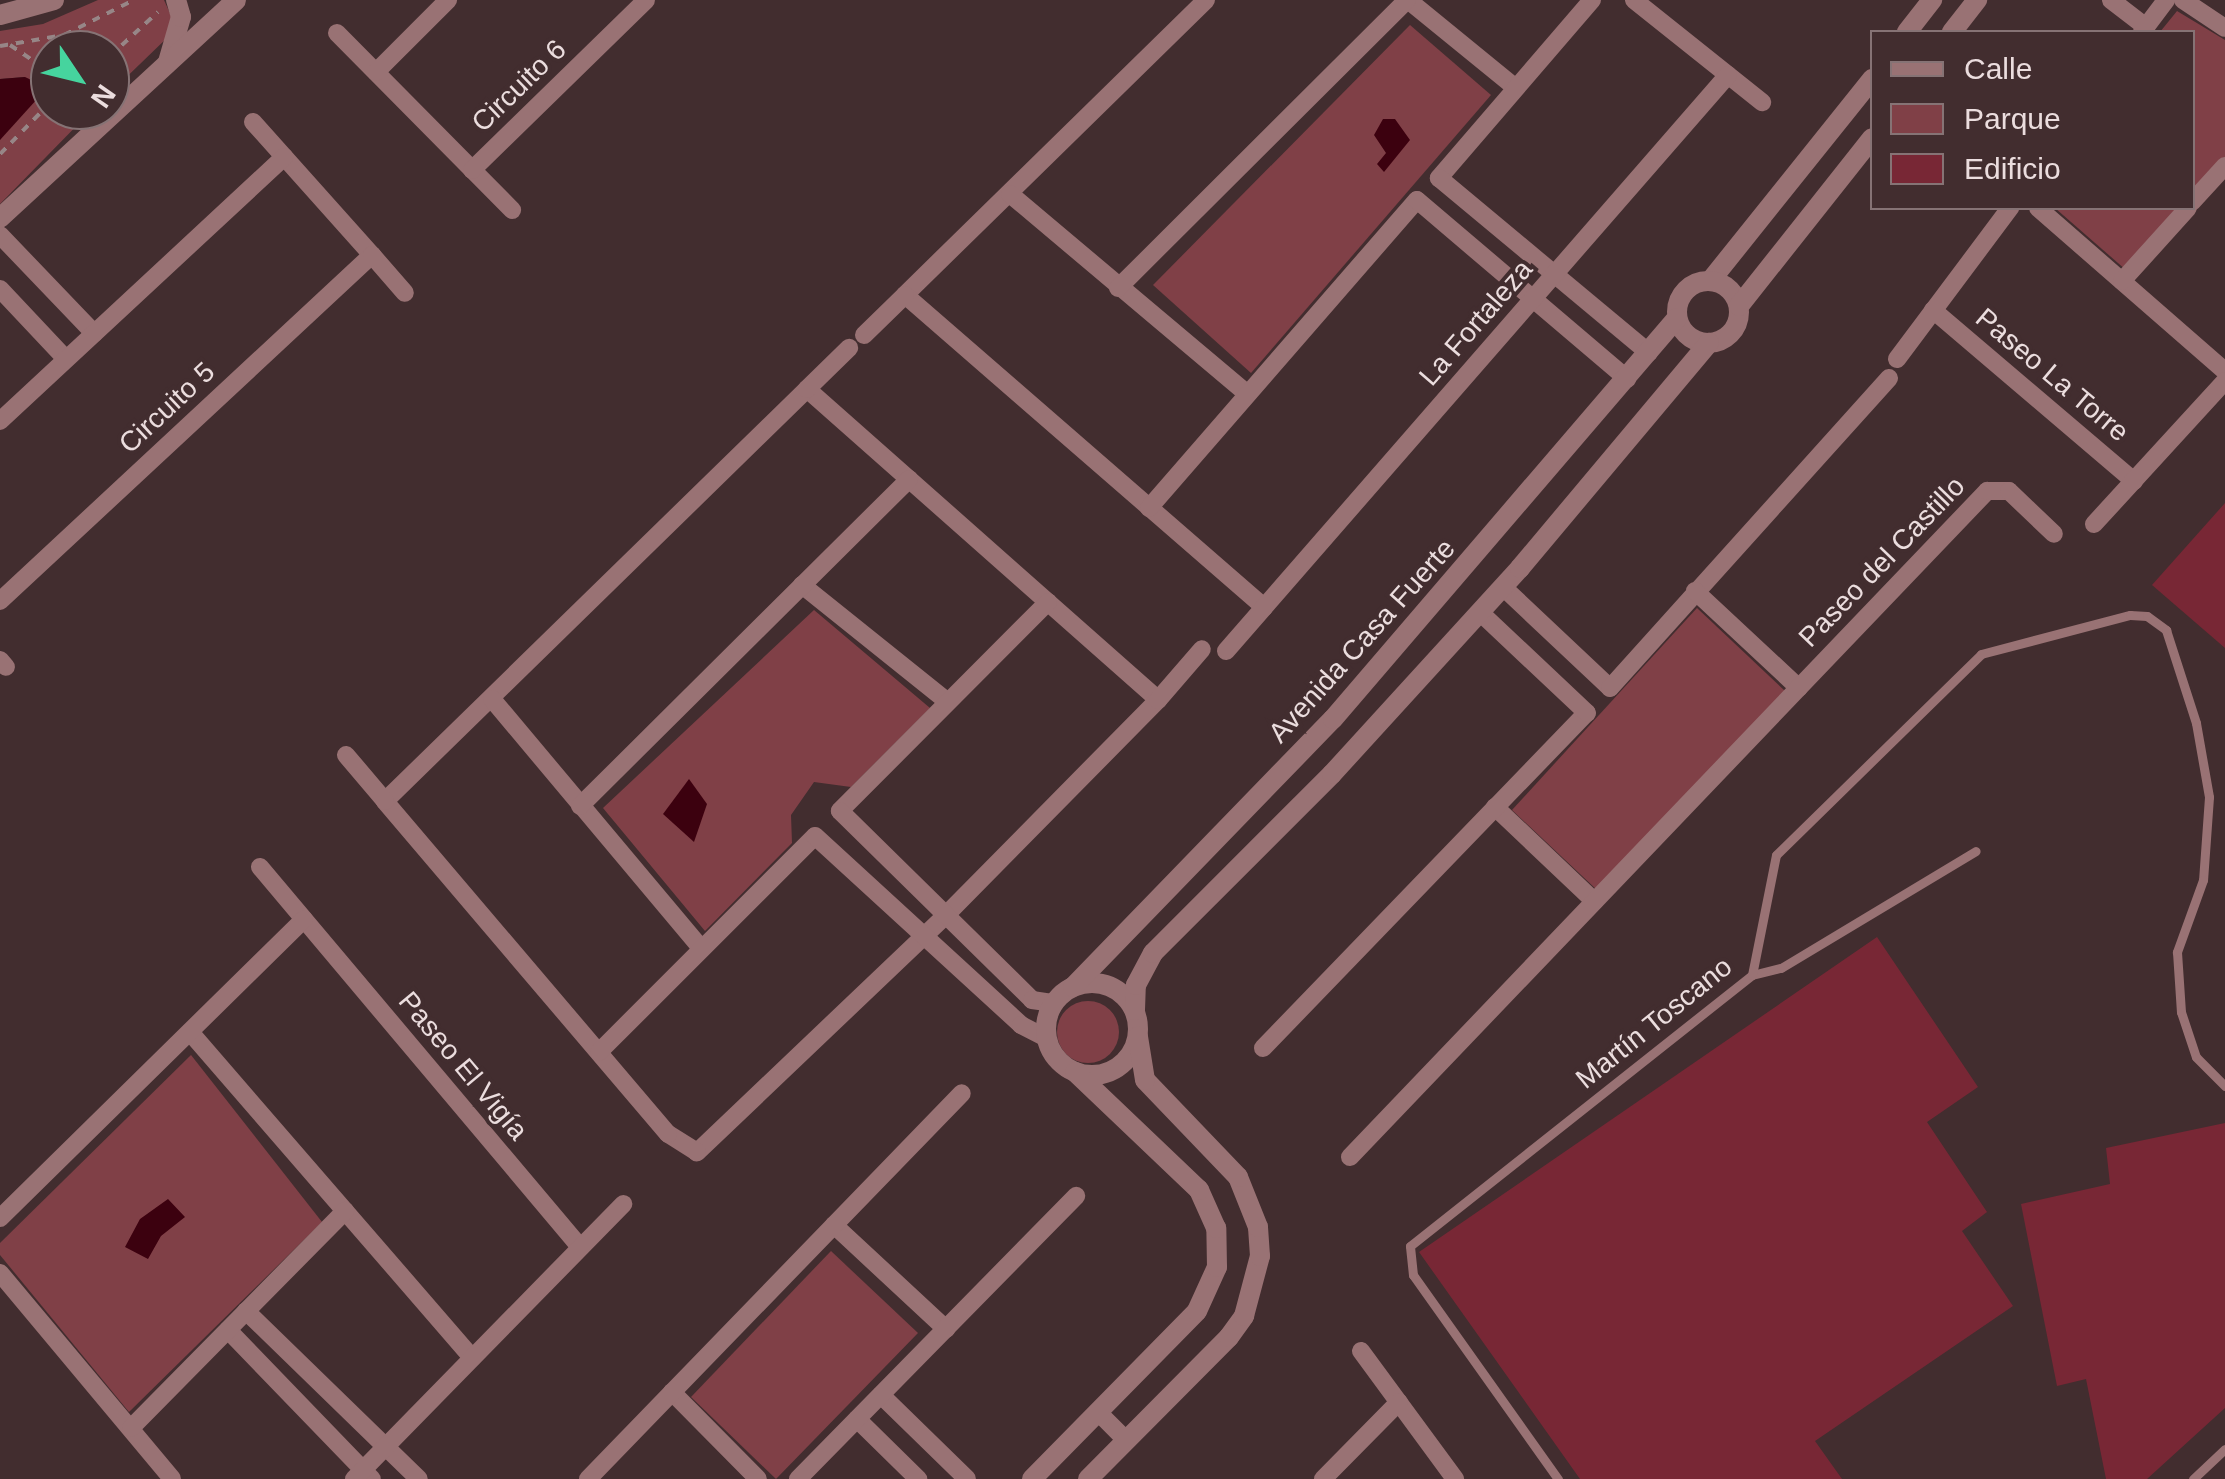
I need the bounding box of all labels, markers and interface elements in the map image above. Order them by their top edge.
north arrow [30,30,130,130]
legend [1870,30,2195,210]
street label: Circuito 6 [465,33,573,139]
text: Calle [1964,52,2032,85]
text: N [85,79,122,114]
text: Parque [1964,102,2061,135]
text: Edificio [1964,152,2061,185]
street label: La Fortaleza [1412,253,1540,393]
street label: Paseo La Torre [1968,301,2136,449]
street label: Circuito 5 [112,355,222,461]
street label: Paseo del Castillo [1792,470,1972,654]
street label: Avenida Casa Fuerte [1262,532,1462,750]
street label: Martín Toscano [1569,950,1739,1096]
street label: Paseo El Vigía [391,985,535,1147]

